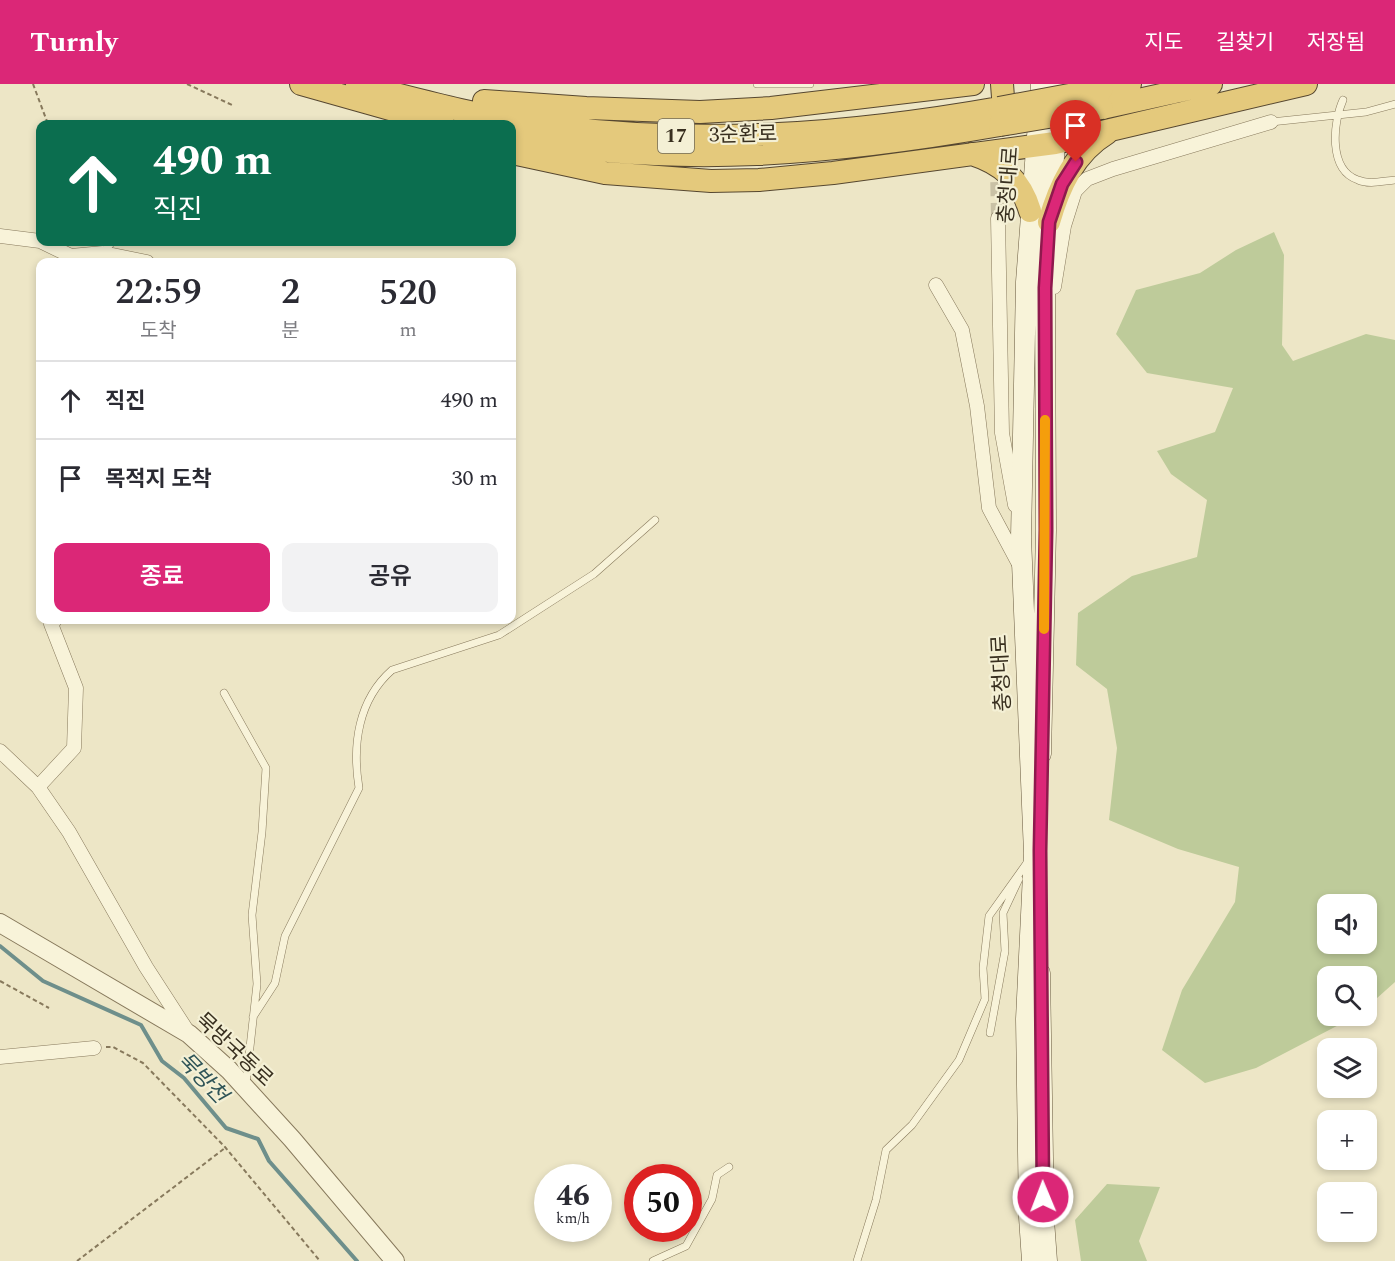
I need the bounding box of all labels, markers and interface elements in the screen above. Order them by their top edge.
text: Turnly [30,21,118,64]
text: 지도 [1144,27,1183,59]
text: 길찾기 [1216,27,1274,59]
text: 저장됨 [1307,27,1365,59]
pin [1050,100,1101,162]
icon: arrive [1059,109,1092,142]
street label: 3순환로 [708,118,778,152]
road number: 17 [658,119,694,153]
text: 490 m [153,130,272,193]
icon: ahead [54,144,132,222]
street label: 충청대로 [990,145,1028,225]
text: 직진 [153,189,203,231]
text: 22:59 [115,265,202,320]
text: 2 [281,265,300,320]
text: 520 [379,266,437,321]
text: m [399,315,417,345]
text: 도착 [140,316,177,346]
text: 분 [281,316,300,346]
icon: ahead [54,384,87,417]
text: 490 m [441,384,498,417]
text: 직진 [105,385,145,418]
icon: arrive [54,462,87,495]
text: 30 m [452,462,498,495]
text: 목적지 도착 [105,463,212,496]
button: 종료 [54,543,270,612]
button: 공유 [282,543,498,612]
street label: 충청대로 [984,634,1020,712]
map controls [1317,894,1377,1242]
button: sound [1317,894,1377,954]
button: search [1317,966,1377,1026]
street label: 묵방국동로 [188,1005,280,1095]
button: layers [1317,1038,1377,1098]
water label: 묵방천 [169,1045,237,1113]
button: + [1317,1110,1377,1170]
speed limit sign: 50 [624,1164,702,1242]
position arrow [1011,1165,1075,1229]
text: 46 [556,1173,590,1219]
button: − [1317,1182,1377,1242]
text: km/h [556,1207,590,1230]

